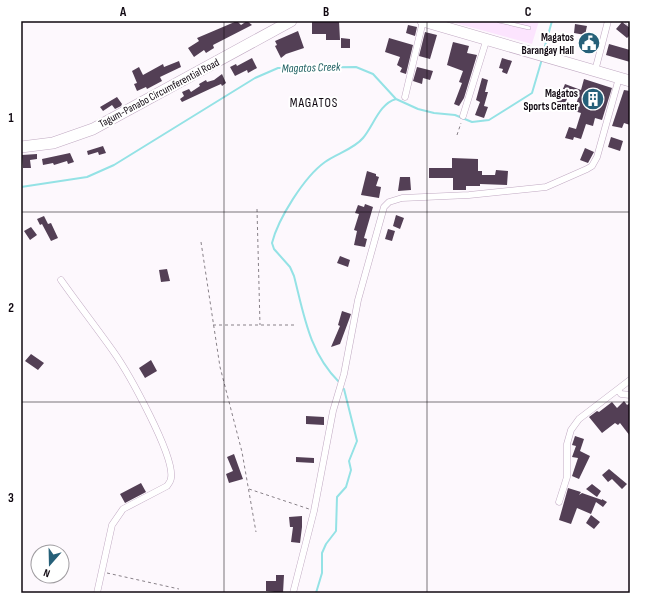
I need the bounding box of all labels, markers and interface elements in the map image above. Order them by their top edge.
text: A [119,4,127,20]
text: B [323,4,329,20]
text: C [525,4,532,20]
public building icon: Magatos Barangay Hall [576,30,602,56]
place label: Magatos Barangay Hall [522,31,574,57]
street label: Tagum-Panabo Circumferential Road [97,56,222,130]
water label: Magatos Creek [281,59,341,77]
building icon: Magatos Sports Center [580,86,606,112]
place label: Magatos Sports Center [523,87,579,113]
district label: MAGATOS [290,95,338,111]
text: 1 [8,110,14,126]
text: 2 [8,300,14,316]
text: 3 [8,490,14,506]
north arrow [30,544,70,584]
text: N [42,566,52,580]

